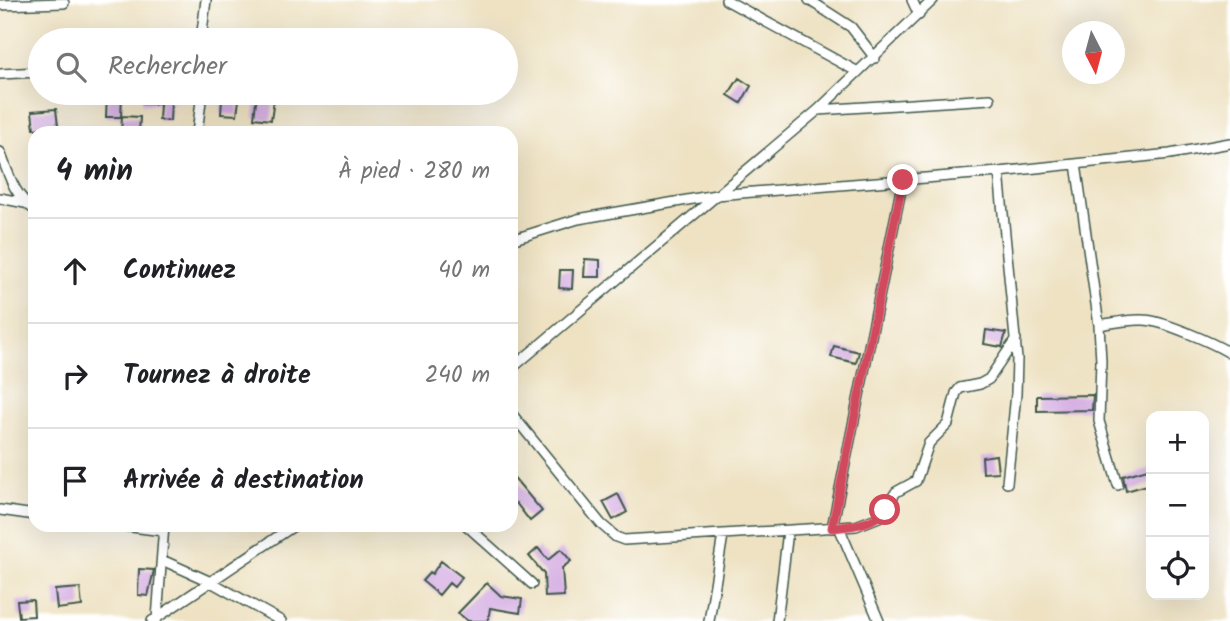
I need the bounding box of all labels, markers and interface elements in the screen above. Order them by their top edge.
north arrow [1062,21,1125,84]
search box [28,28,518,105]
text: Rechercher [108,46,227,88]
icon: search [52,48,90,86]
text: 4 min [56,148,133,196]
text: À pied · 280 m [338,154,490,190]
route end [887,164,918,195]
text: Continuez [123,250,236,292]
icon: ahead [56,252,94,290]
text: 40 m [438,253,490,289]
text: Tournez à droite [123,355,311,397]
icon: right [56,357,94,395]
text: 240 m [425,358,490,394]
map controls [1146,411,1209,600]
button: + [1146,411,1209,474]
text: Arrivée à destination [123,460,364,502]
icon: arrive [56,462,94,500]
button: − [1146,474,1209,537]
route start [869,494,900,525]
button: locate [1146,537,1209,600]

